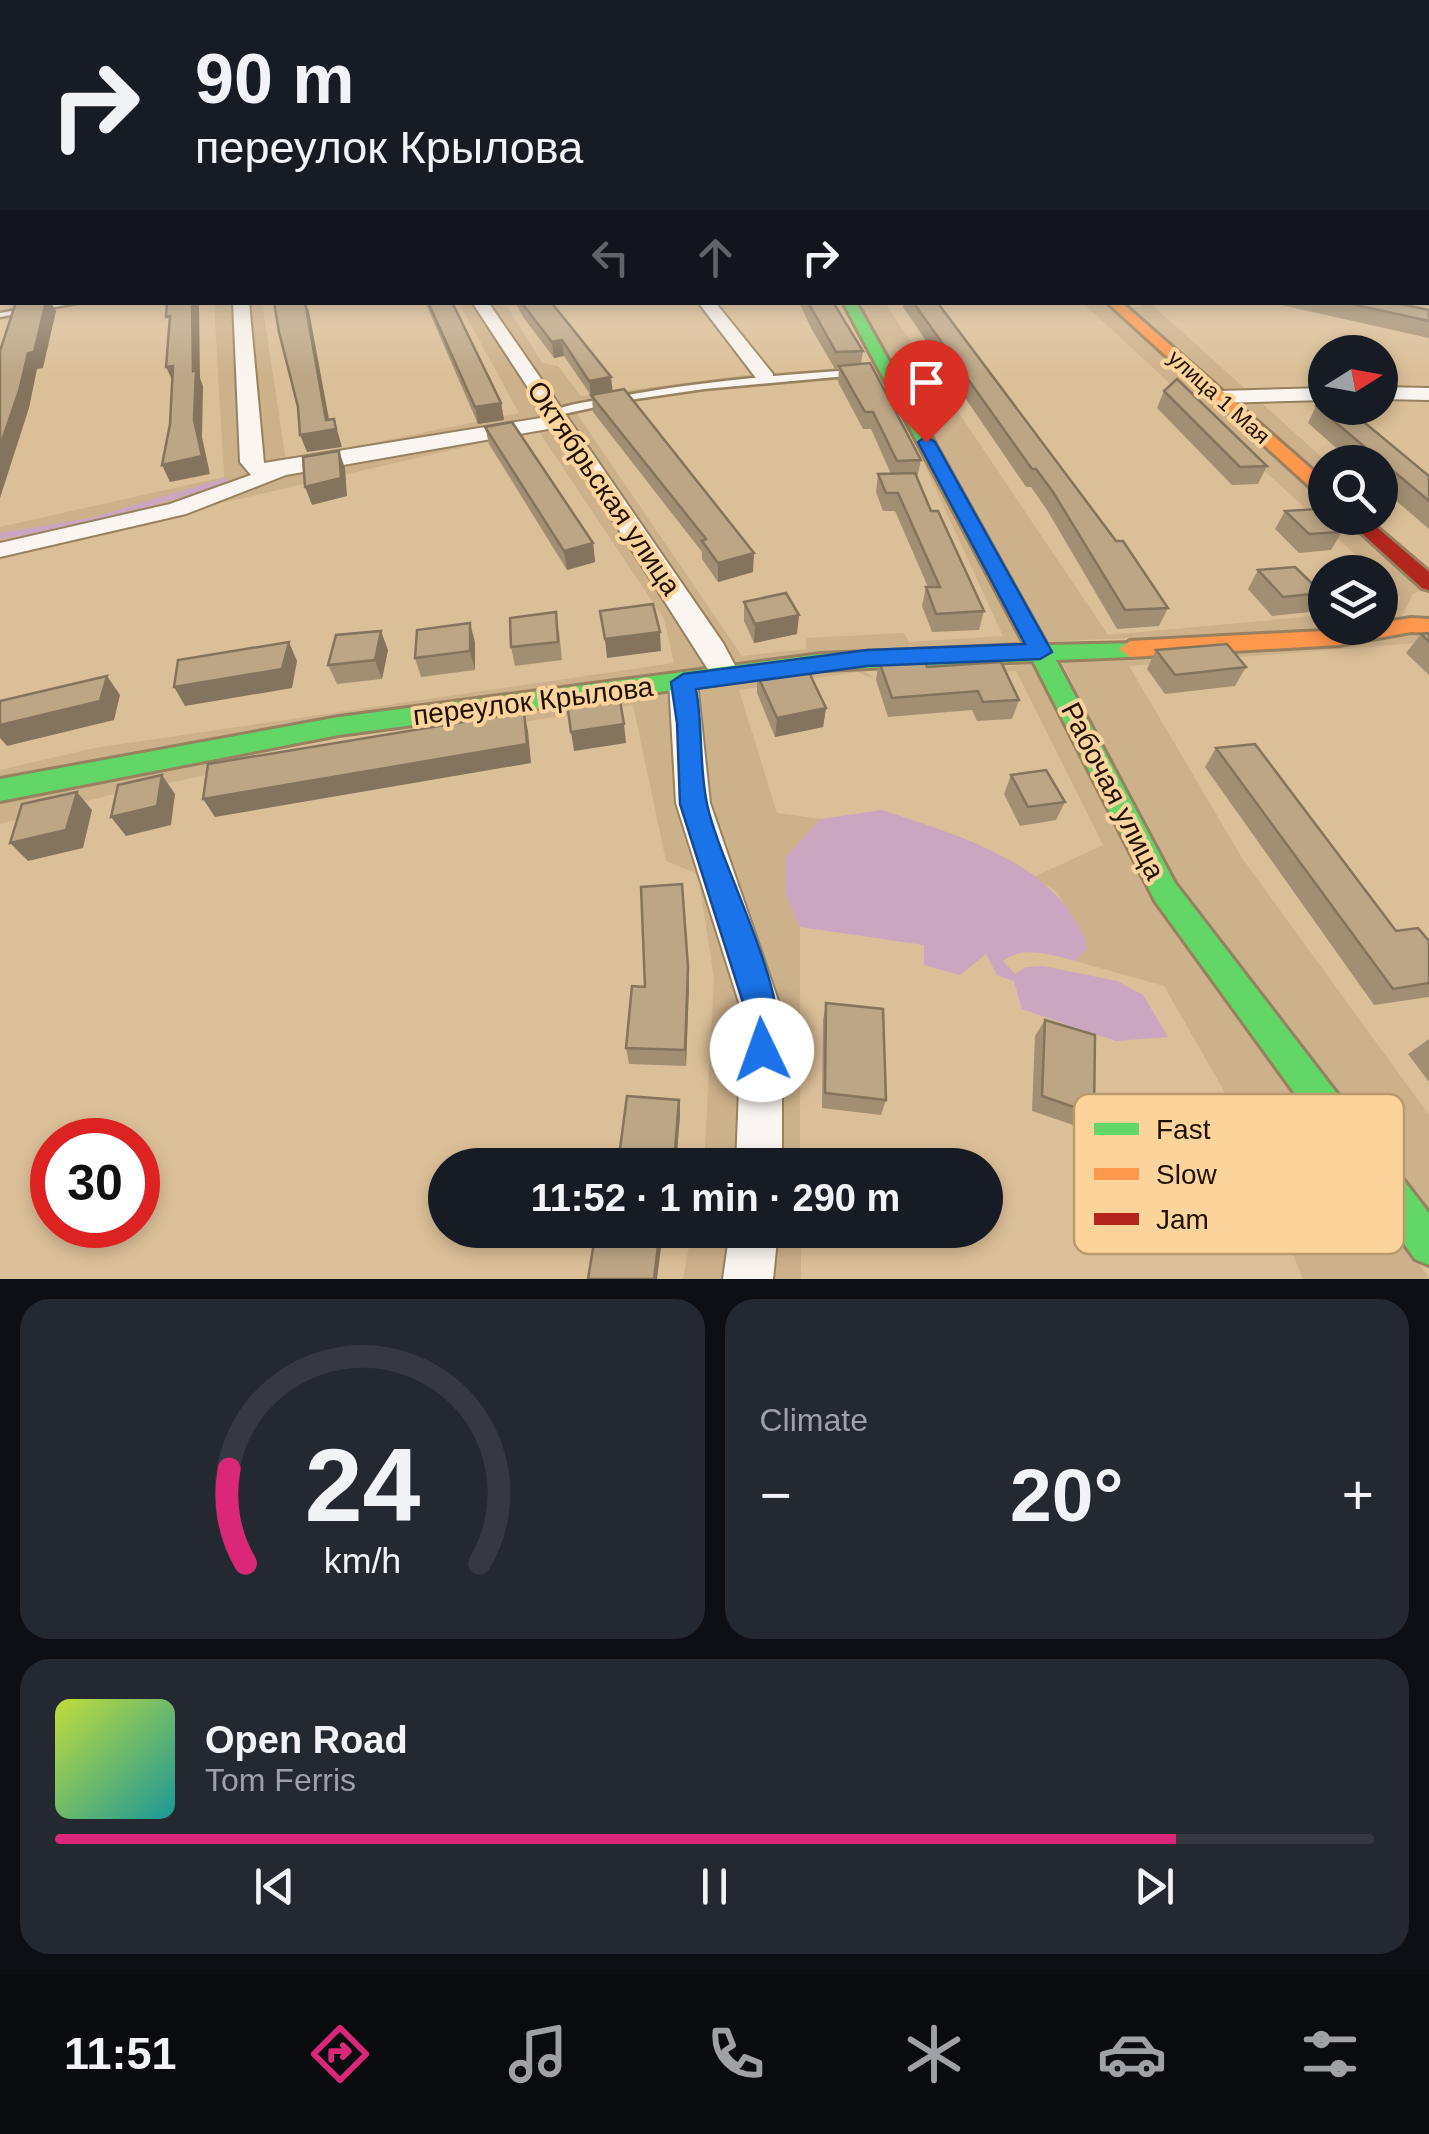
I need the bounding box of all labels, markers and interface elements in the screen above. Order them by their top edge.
icon: right [30,40,160,170]
text: 90 m [195,40,355,118]
text: переулок Крылова [195,122,583,173]
icon: left [583,230,638,285]
icon: ahead [688,230,743,285]
icon: right [793,230,848,285]
north arrow [1308,335,1398,425]
map controls [1308,335,1398,645]
pin [884,340,969,443]
street label: улица 1 Мая [1163,345,1275,449]
icon: arrive [899,355,954,410]
street label: Октябрьская улица [521,375,687,601]
button: search [1308,445,1398,535]
button: layers [1308,555,1398,645]
street label: переулок Крылова [411,671,655,731]
street label: Рабочая улица [1055,697,1171,885]
position arrow [710,998,814,1102]
legend [1074,1094,1404,1254]
text: Fast [1156,1114,1211,1145]
speed limit sign: 30 [30,1118,160,1248]
text: Slow [1156,1159,1217,1190]
text: 11:52 · 1 min · 290 m [531,1177,900,1219]
text: Jam [1156,1204,1209,1235]
text: Climate [760,1402,868,1438]
text: 24 [304,1427,420,1543]
text: 20° [1010,1453,1123,1537]
text: − [760,1464,792,1526]
text: + [1342,1464,1374,1526]
text: km/h [324,1541,401,1581]
text: Open Road [205,1719,408,1761]
text: Tom Ferris [205,1762,356,1798]
icon: previous [247,1859,302,1914]
icon: pause [687,1859,742,1914]
icon: next [1127,1859,1182,1914]
icon: directions [305,2019,375,2089]
icon: music [503,2019,573,2089]
icon: phone [701,2019,771,2089]
icon: climate [899,2019,969,2089]
icon: car [1097,2019,1167,2089]
icon: filters [1295,2019,1365,2089]
text: 11:51 [64,2028,177,2079]

